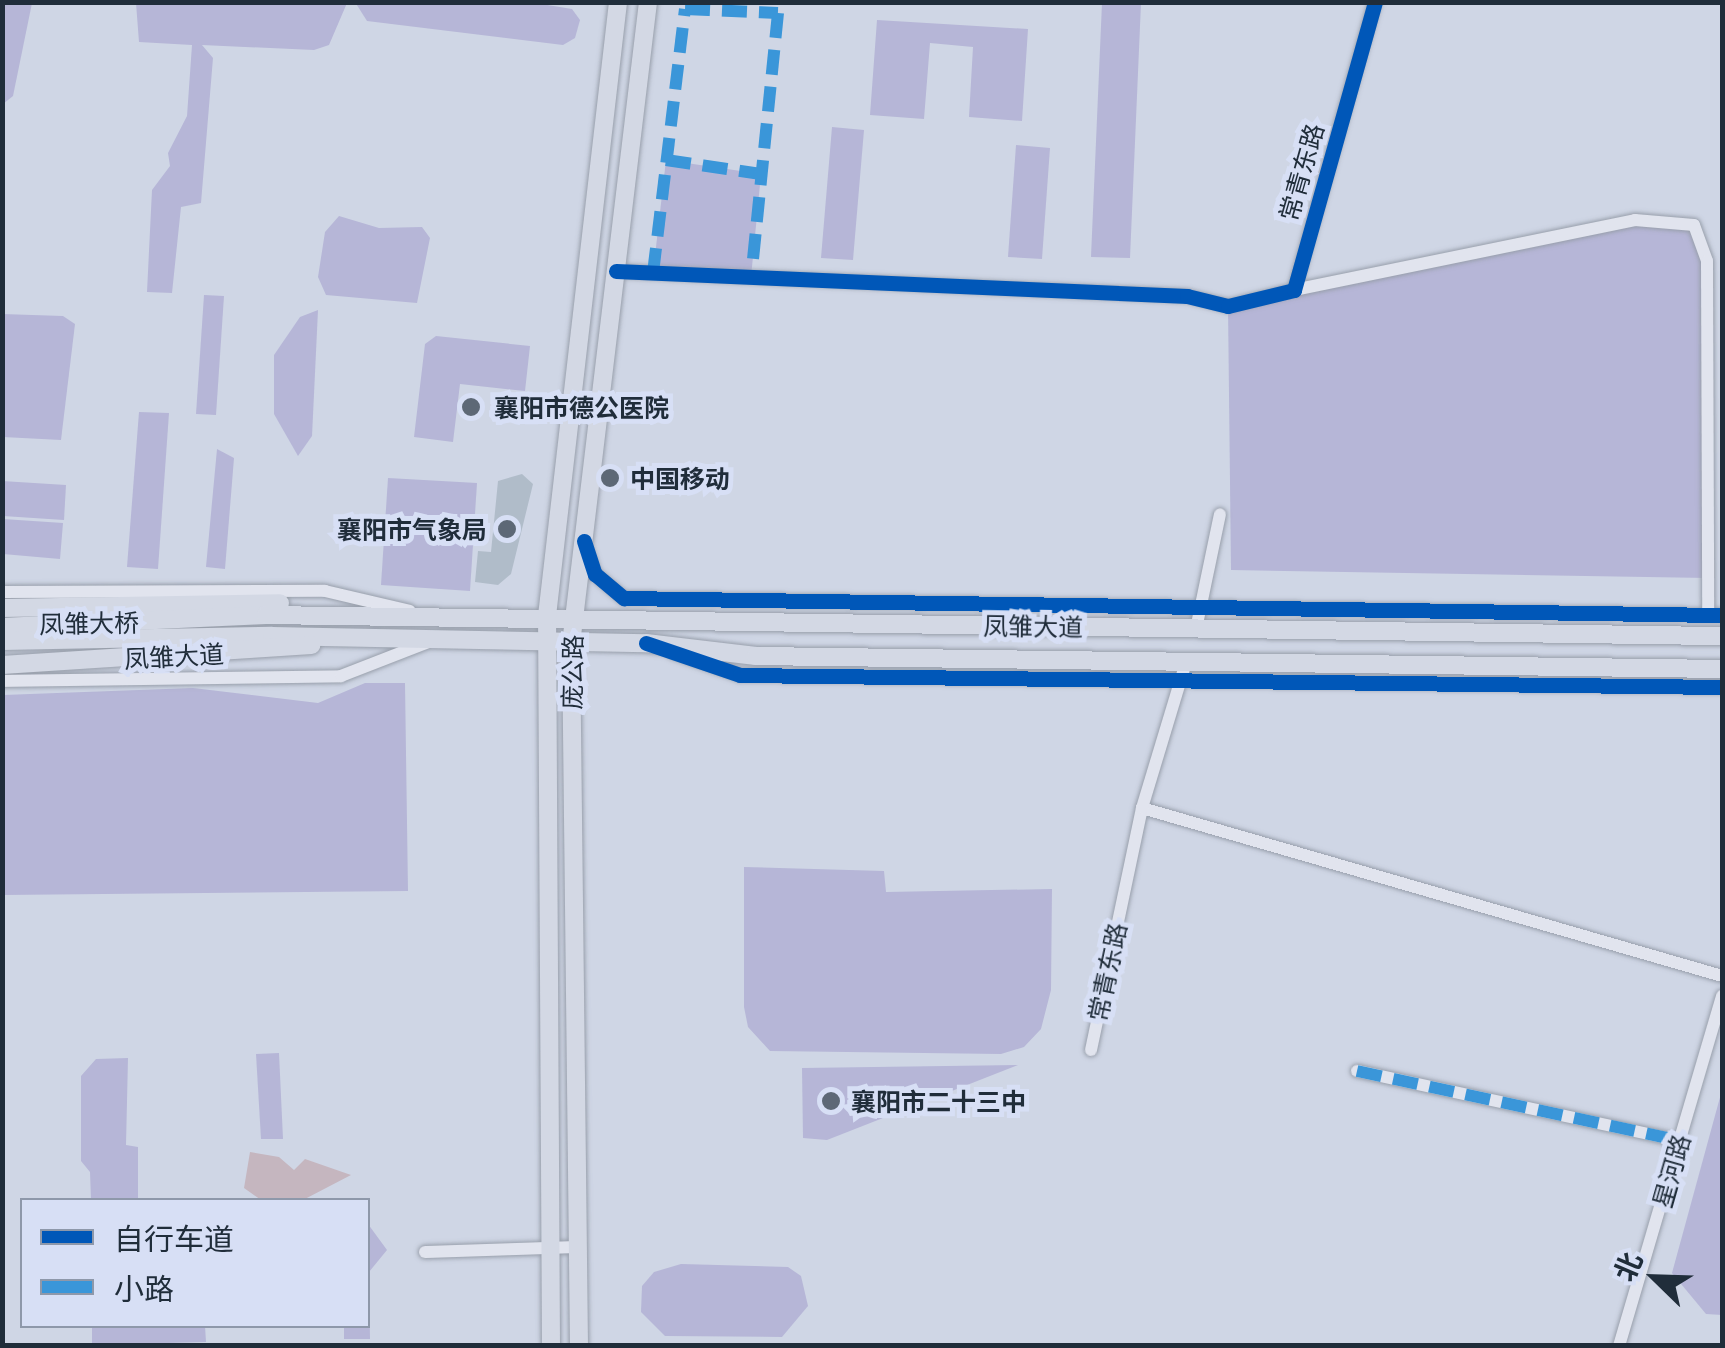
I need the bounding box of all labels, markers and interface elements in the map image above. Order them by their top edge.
street label: 常青东路 [1273,120,1329,224]
place label: 襄阳市德公医院 [494,392,669,422]
marker: 襄阳市德公医院 [458,394,484,420]
place label: 中国移动 [630,463,730,493]
marker: 中国移动 [599,467,621,489]
place label: 襄阳市气象局 [337,514,487,544]
marker: 襄阳市气象局 [496,518,518,540]
street label: 凤雏大桥 [39,607,139,639]
street label: 凤雏大道 [983,610,1083,642]
street label: 庞公路 [556,634,588,710]
street label: 凤雏大道 [123,638,225,674]
street label: 常青东路 [1082,920,1132,1024]
place label: 襄阳市二十三中 [851,1086,1026,1116]
marker: 襄阳市二十三中 [820,1090,842,1112]
street label: 星河路 [1646,1131,1696,1211]
legend [20,1198,370,1328]
text: 自行车道 [114,1218,234,1259]
north arrow [1605,1228,1705,1328]
text: 北 [1604,1246,1650,1287]
text: 小路 [114,1268,174,1309]

